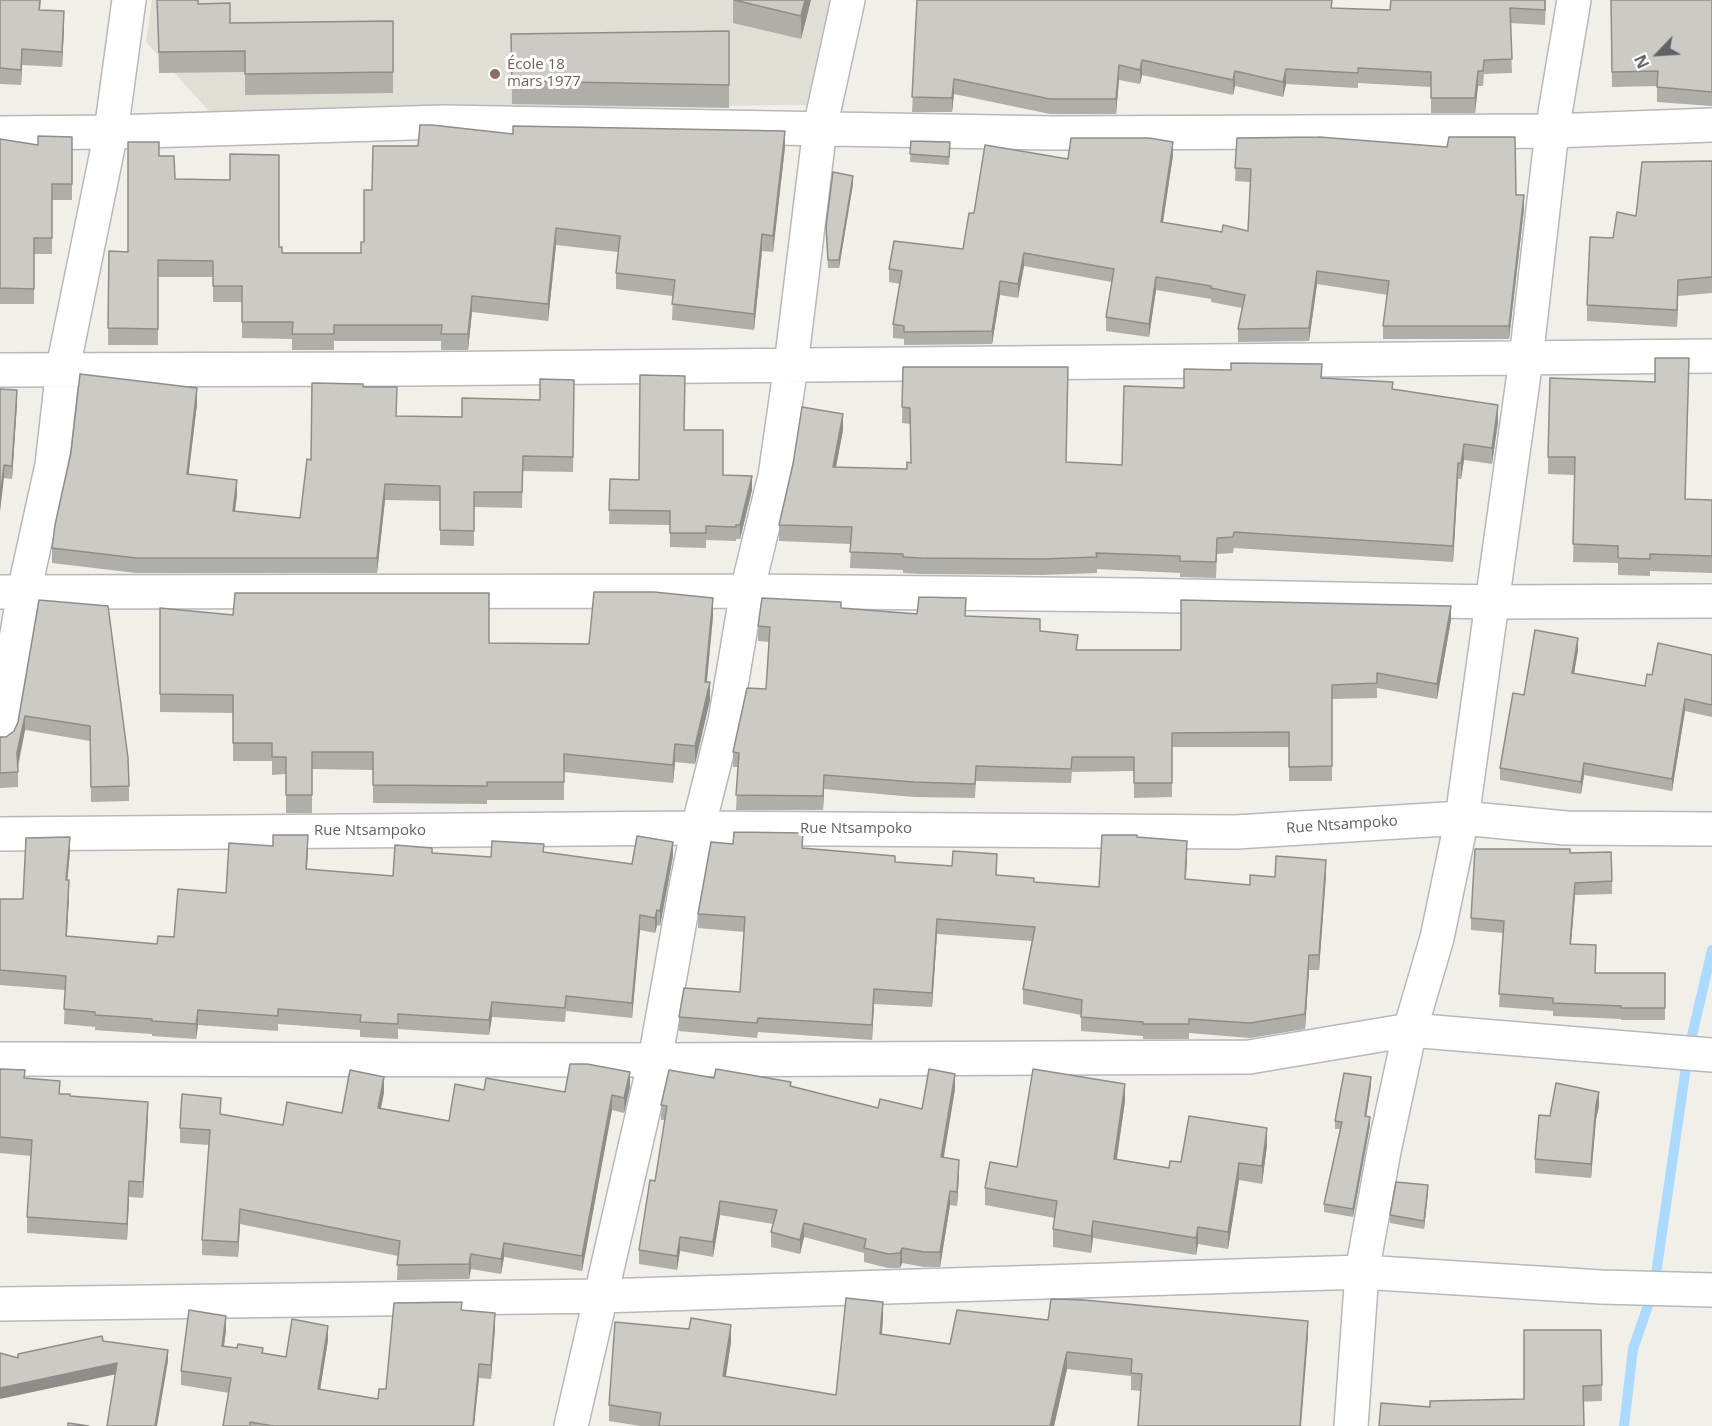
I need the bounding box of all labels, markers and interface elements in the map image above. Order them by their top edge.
north arrow [1628,24,1688,84]
text: N [1629,51,1654,72]
place label: École 18 mars 1977 [507,56,581,91]
marker: École 18 mars 1977 [488,67,502,81]
street label: Rue Ntsampoko [1286,812,1398,838]
street label: Rue Ntsampoko [800,820,912,838]
street label: Rue Ntsampoko [314,822,426,840]

